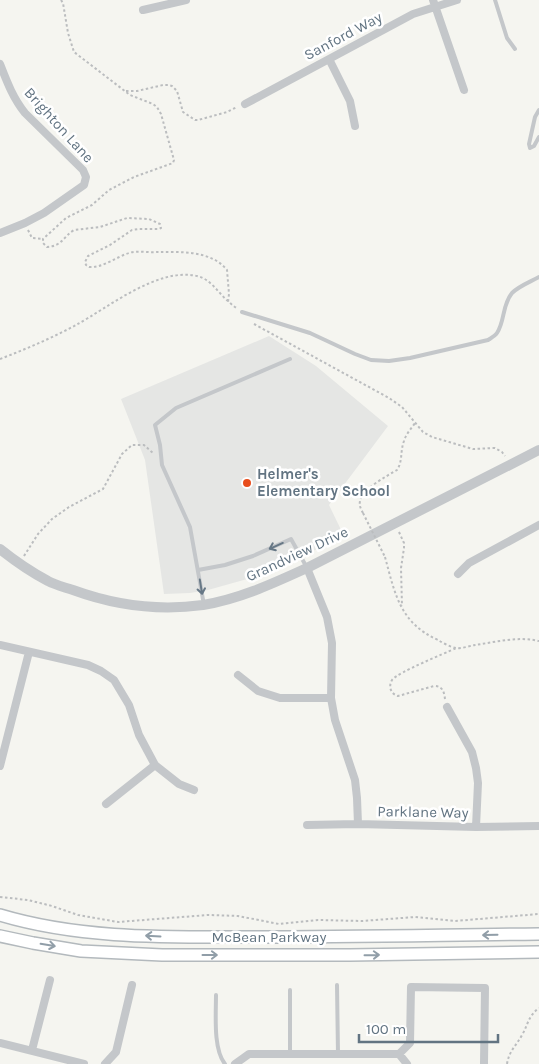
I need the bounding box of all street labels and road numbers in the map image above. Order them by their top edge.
street label: Sanford Way [301,8,385,64]
street label: Brighton Lane [20,84,98,166]
street label: Grandview Drive [243,523,351,585]
street label: Parklane Way [377,802,469,822]
street label: McBean Parkway [212,928,326,946]

